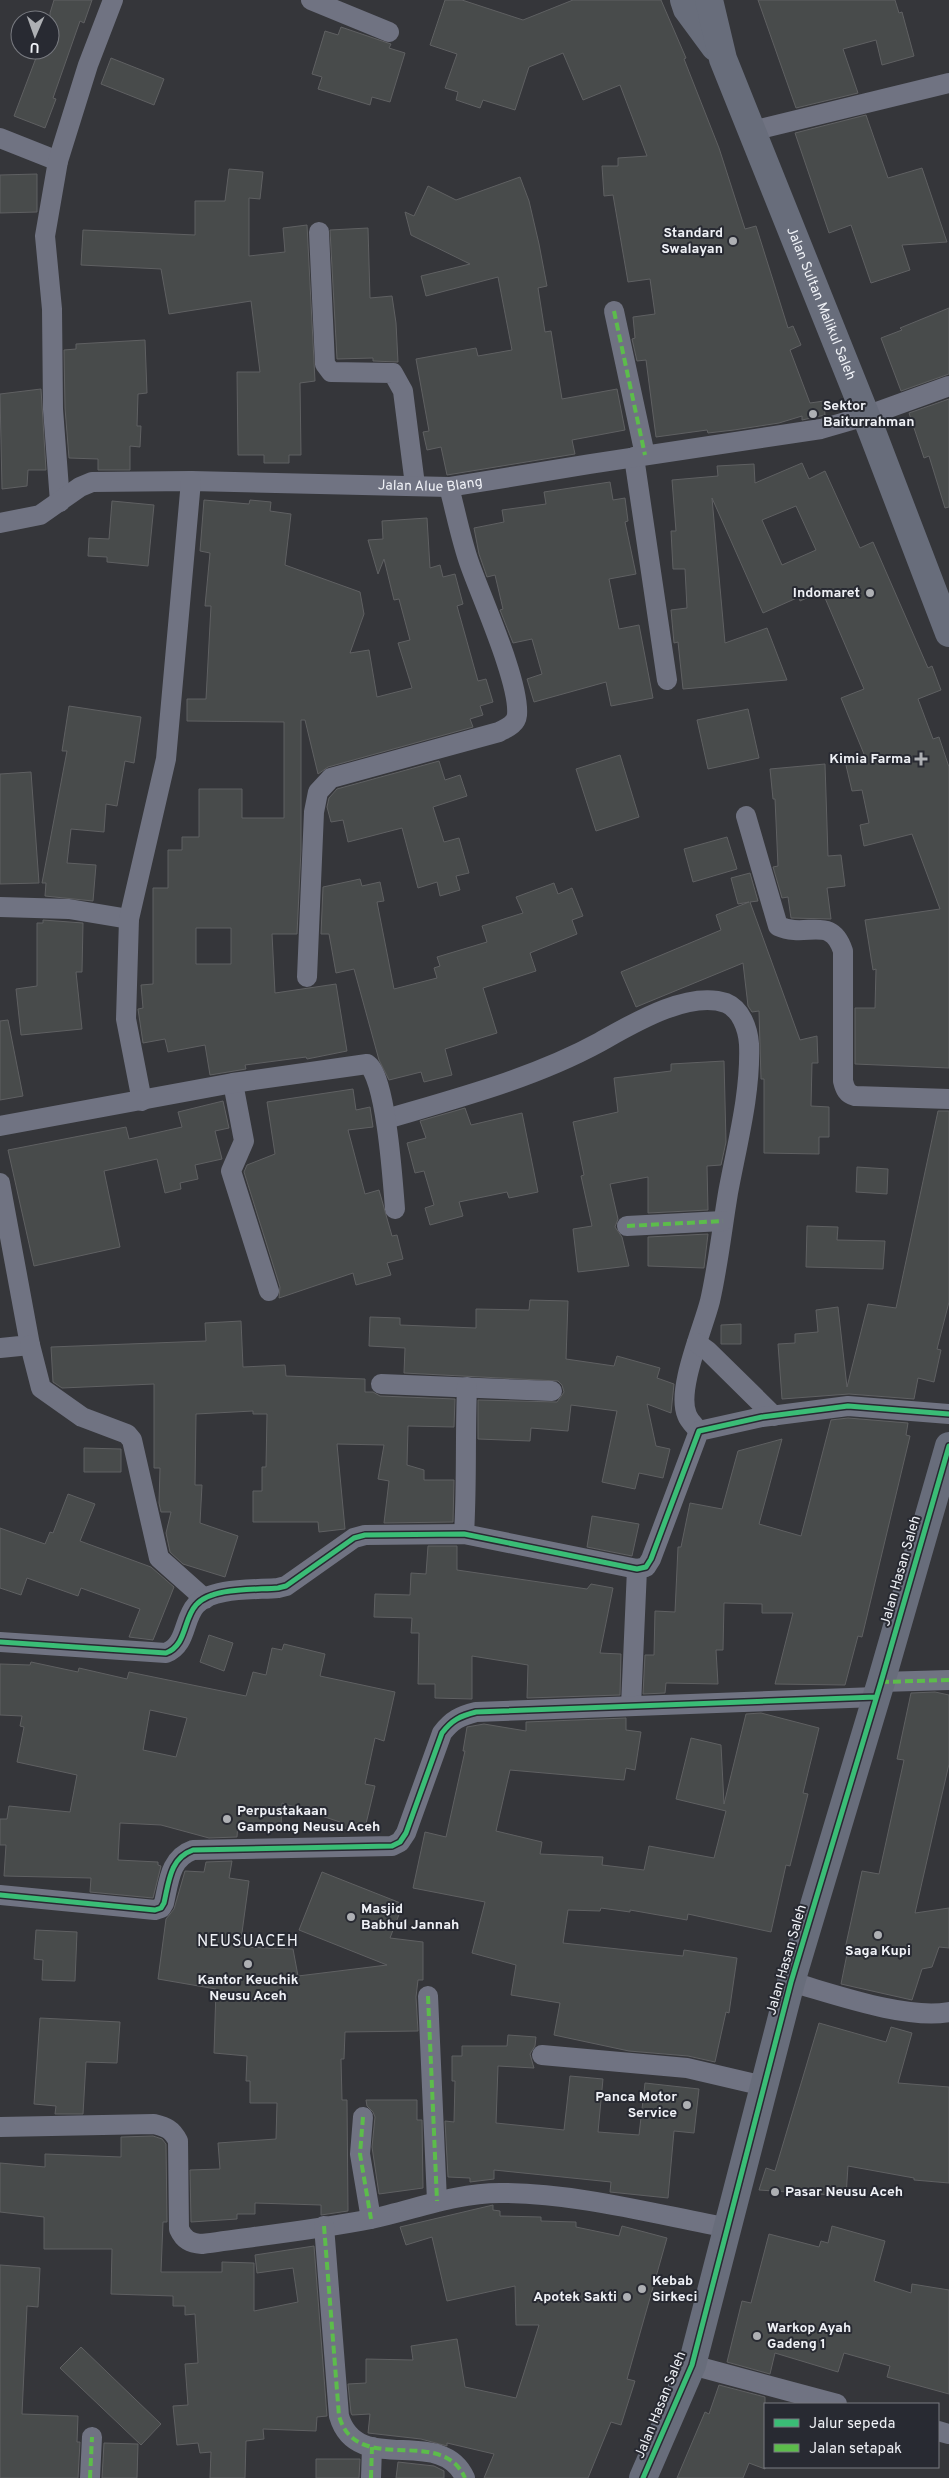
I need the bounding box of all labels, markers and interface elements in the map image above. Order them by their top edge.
north arrow [10,10,60,60]
text: U [29,38,40,55]
street label: Jalan Sultan Malikul Saleh [783,224,859,383]
place label: Standard Swalayan [661,225,723,258]
marker: Standard Swalayan [727,235,739,247]
place label: Sektor Baiturrahman [823,398,914,431]
marker: Sektor Baiturrahman [807,408,819,420]
street label: Jalan Alue Blang [378,473,484,496]
place label: Indomaret [793,585,860,602]
marker: Indomaret [864,587,876,599]
place label: Kimia Farma [829,751,911,768]
marker: Kimia Farma [915,753,927,765]
street label: Jalan Hasan Saleh [877,1514,925,1628]
place label: Perpustakaan Gampong Neusu Aceh [237,1803,380,1836]
marker: Perpustakaan Gampong Neusu Aceh [221,1813,233,1825]
place label: Masjid Babhul Jannah [361,1901,459,1934]
street label: Jalan Hasan Saleh [763,1903,811,2017]
marker: Masjid Babhul Jannah [345,1911,357,1923]
marker: Saga Kupi [872,1929,884,1941]
district label: NEUSUACEH [197,1932,299,1952]
place label: Saga Kupi [845,1943,911,1960]
marker: Kantor Keuchik Neusu Aceh [242,1958,254,1970]
place label: Kantor Keuchik Neusu Aceh [198,1972,299,2005]
place label: Panca Motor Service [595,2089,677,2122]
marker: Panca Motor Service [681,2099,693,2111]
place label: Pasar Neusu Aceh [785,2184,903,2201]
marker: Pasar Neusu Aceh [769,2186,781,2198]
place label: Kebab Sirkeci [652,2273,697,2306]
marker: Kebab Sirkeci [636,2283,648,2295]
place label: Apotek Sakti [533,2289,617,2306]
marker: Apotek Sakti [621,2291,633,2303]
place label: Warkop Ayah Gadeng 1 [767,2320,851,2353]
marker: Warkop Ayah Gadeng 1 [751,2330,763,2342]
street label: Jalan Hasan Saleh [632,2349,690,2461]
legend [764,2403,939,2468]
text: Jalur sepeda [809,2415,895,2434]
text: Jalan setapak [809,2440,902,2459]

